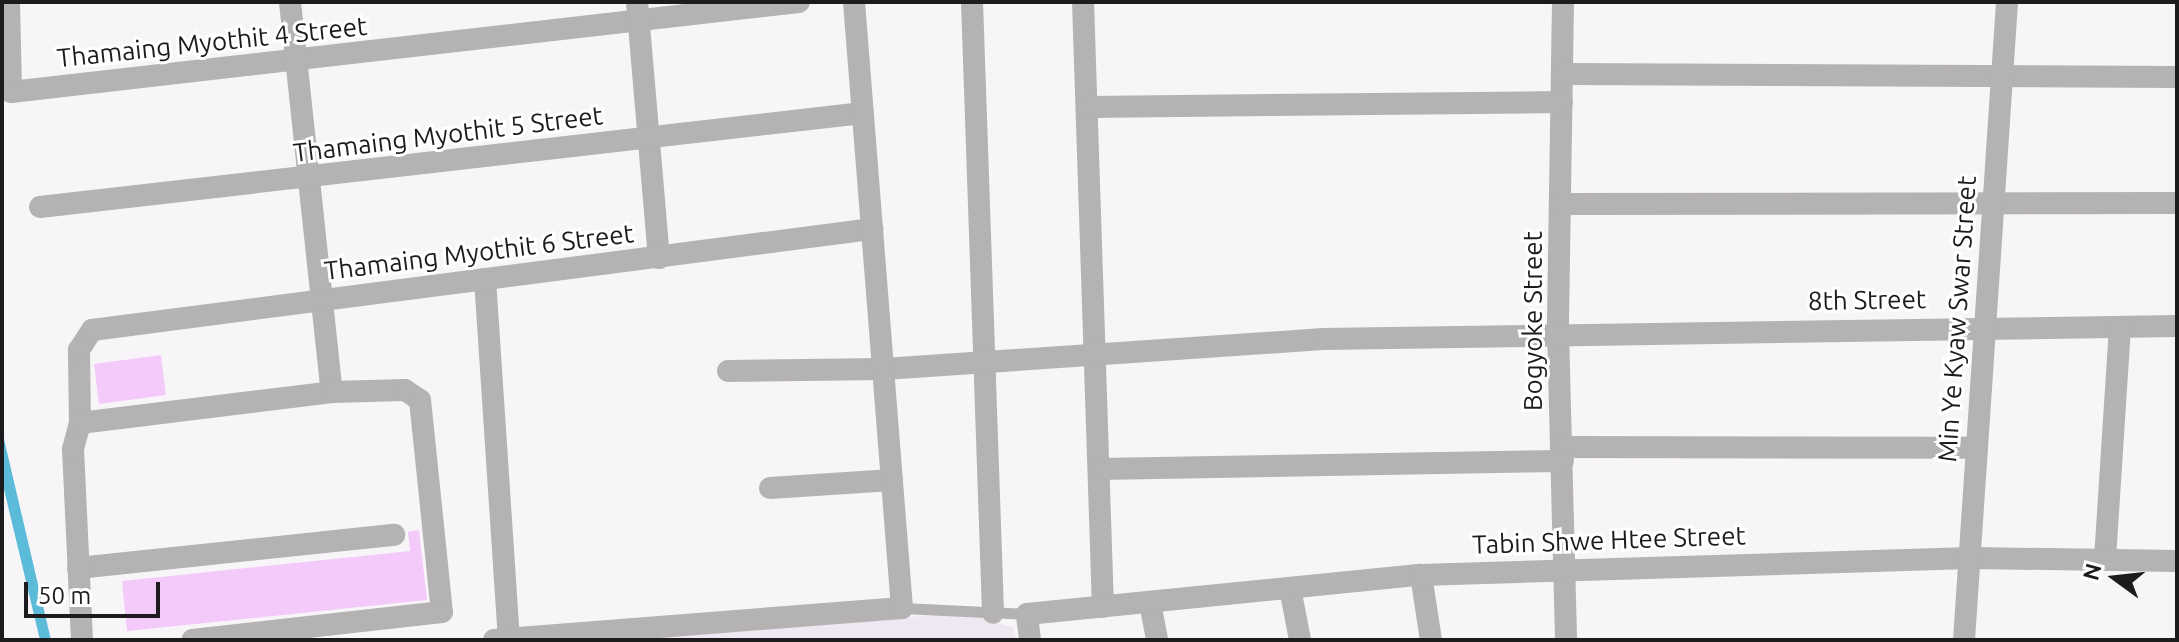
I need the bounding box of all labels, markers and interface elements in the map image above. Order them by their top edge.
street label: Thamaing Myothit 4 Street [55,10,369,74]
street label: Thamaing Myothit 5 Street [291,100,605,168]
street label: Min Ye Kyaw Swar Street [1931,175,1983,463]
street label: Thamaing Myothit 6 Street [322,218,636,286]
street label: Bogyoke Street [1517,231,1549,411]
street label: 8th Street [1808,283,1926,317]
street label: Tabin Shwe Htee Street [1472,520,1746,560]
north arrow [2075,538,2155,618]
text: N [2077,561,2106,583]
scale bar [28,566,164,616]
text: 50 m [38,582,91,609]

